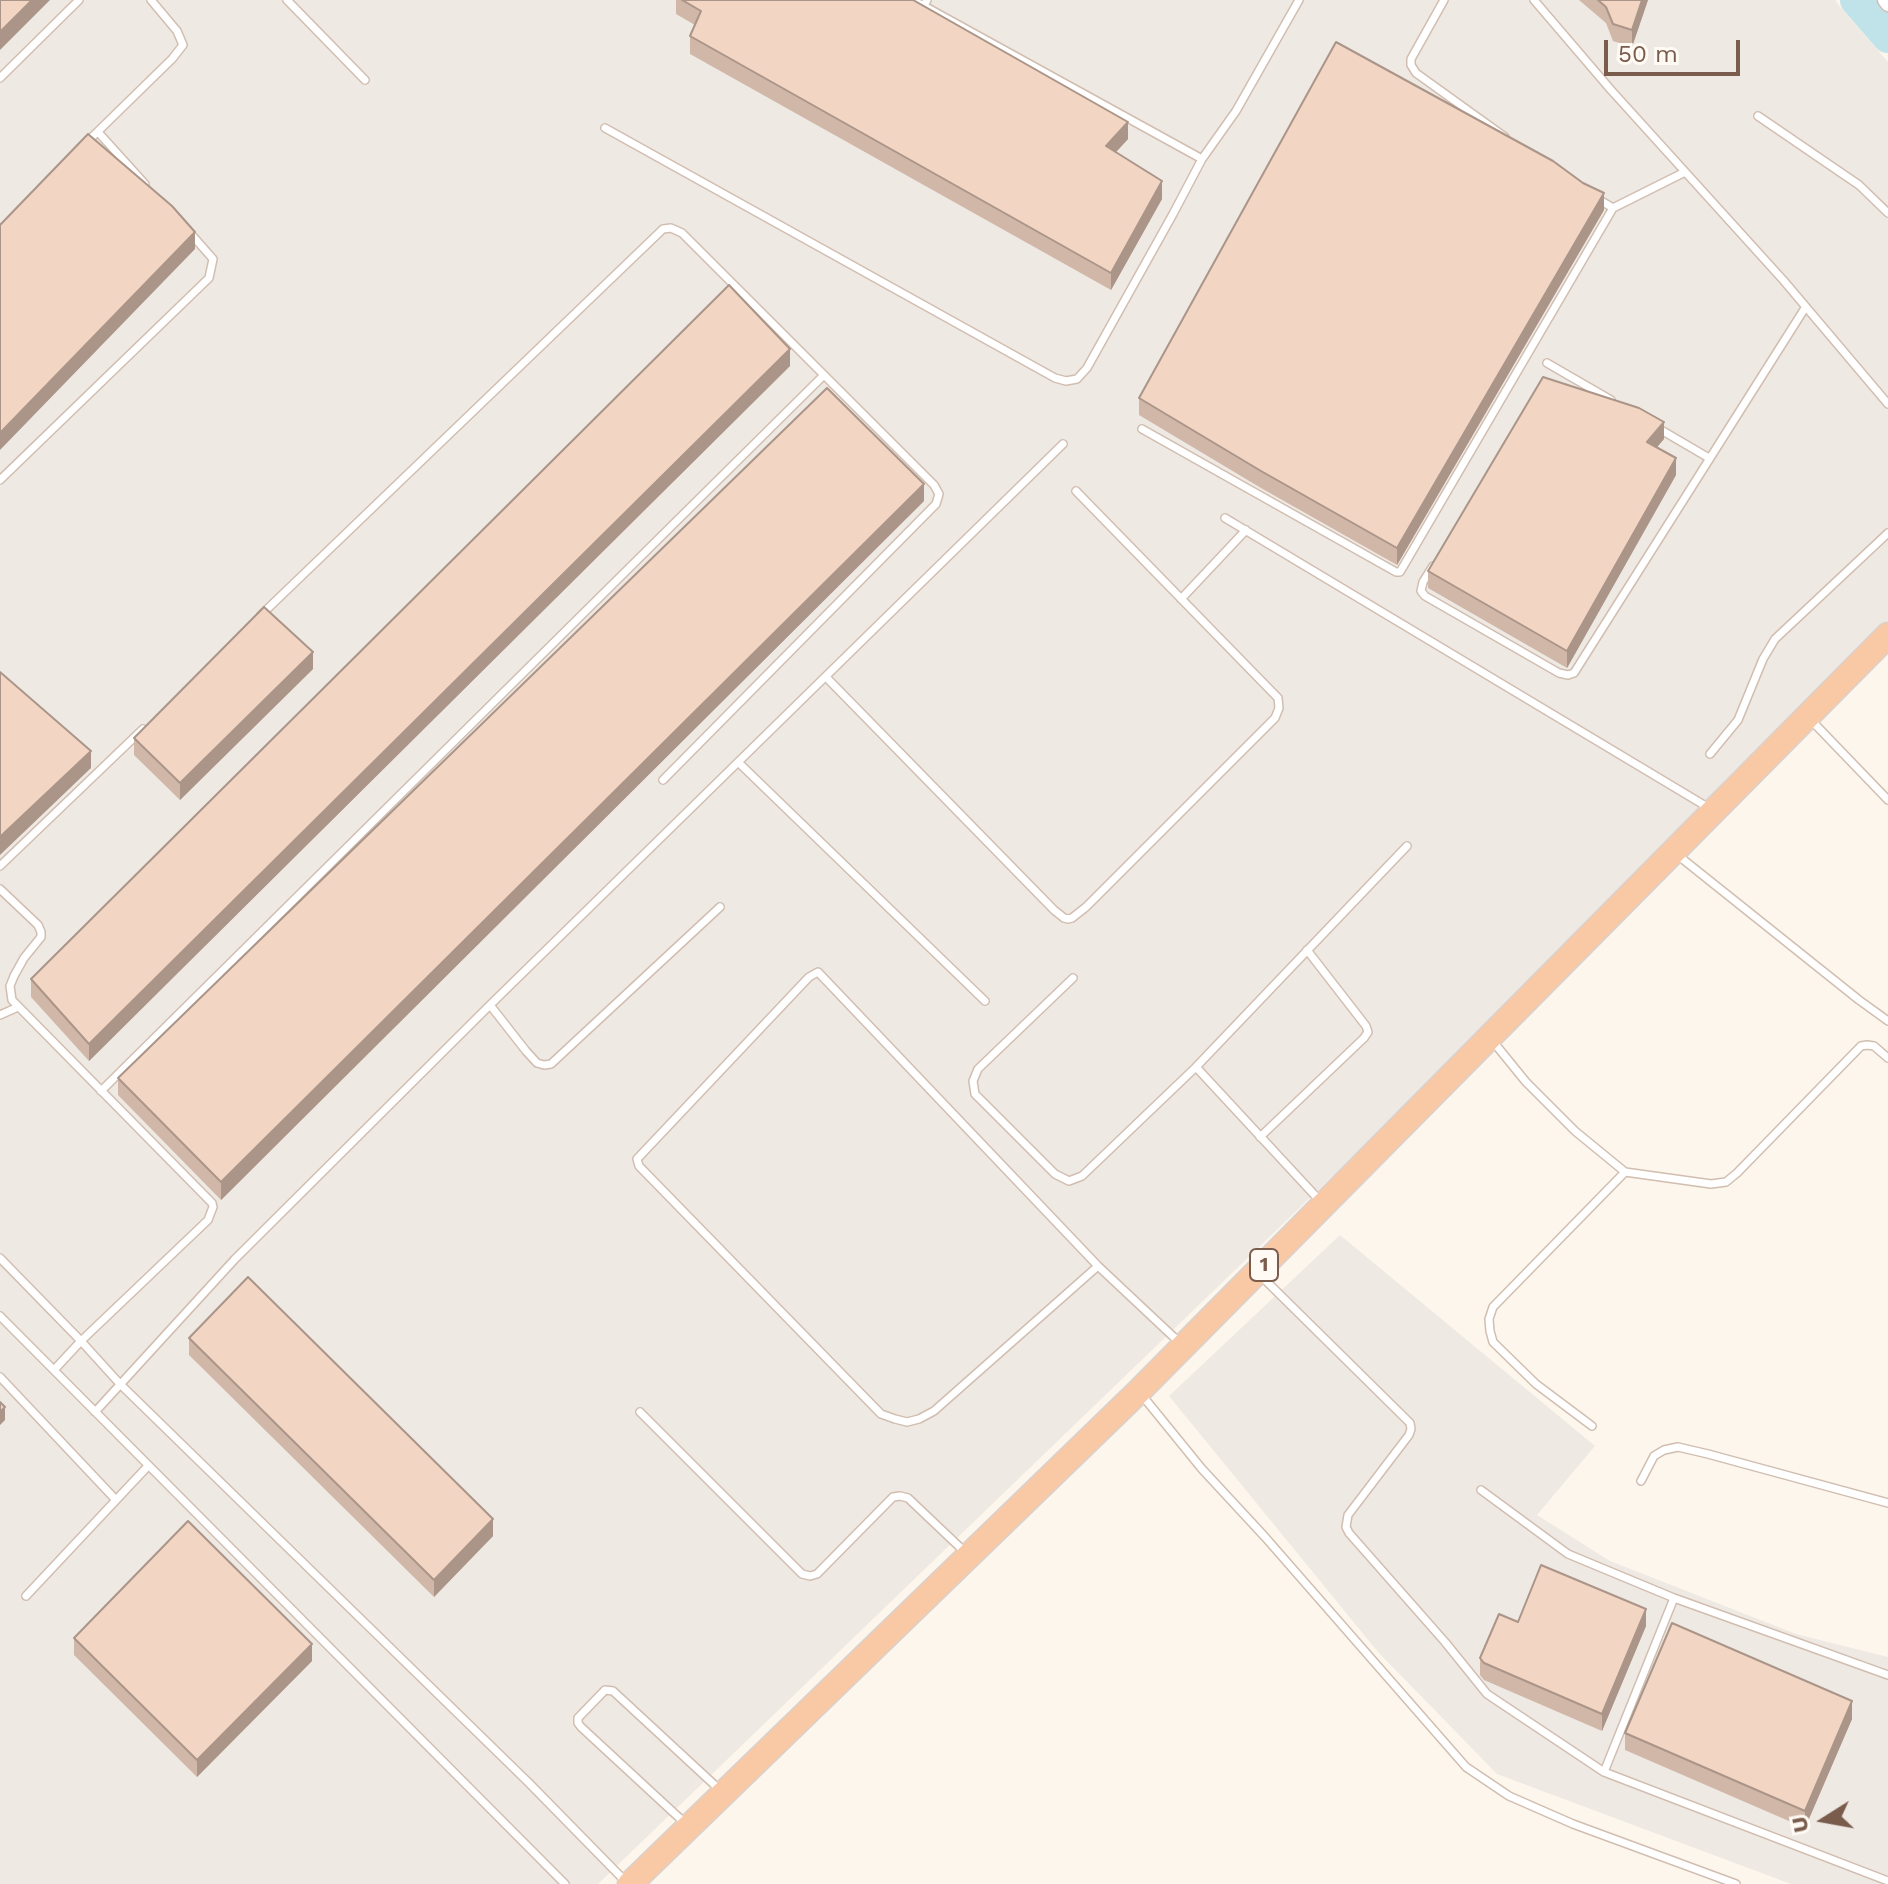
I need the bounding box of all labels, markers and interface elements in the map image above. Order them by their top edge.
scale bar [1608,24,1744,74]
text: 50 m [1618,40,1678,68]
road number: 1 [1250,1249,1278,1281]
north arrow [1784,1780,1864,1860]
text: U [1786,1815,1814,1835]

